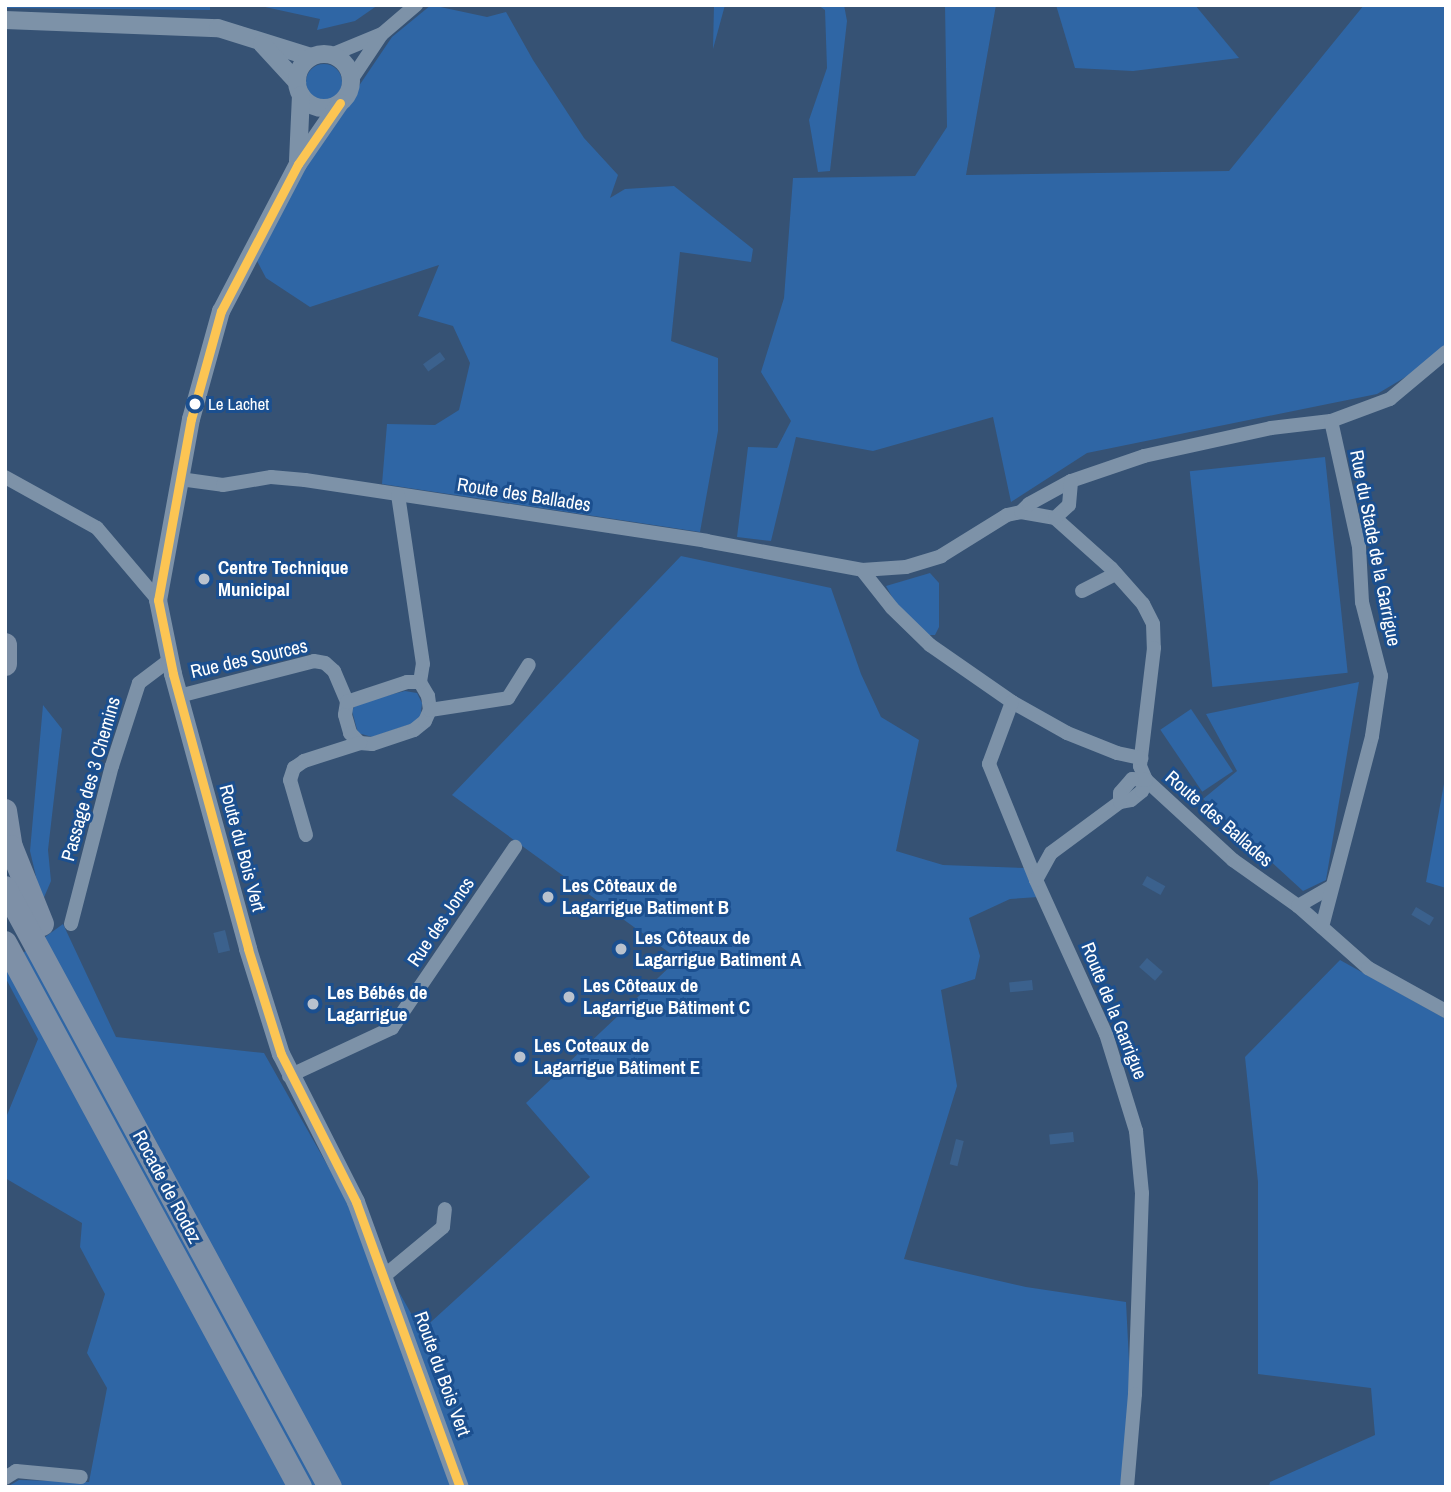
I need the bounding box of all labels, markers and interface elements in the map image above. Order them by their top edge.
place label: Le Lachet [208,394,269,414]
marker: Le Lachet [188,397,202,411]
street label: Rue du Stade de la Garrigue [1345,448,1405,648]
street label: Route des Ballades [455,473,593,517]
place label: Centre Technique Municipal [218,557,348,601]
marker: Centre Technique Municipal [196,571,212,587]
street label: Rue des Sources [188,634,310,684]
street label: Passage des 3 Chemins [57,694,125,864]
street label: Route des Ballades [1161,766,1277,872]
street label: Route du Bois Vert [214,782,270,914]
street label: Rue des Joncs [403,873,479,971]
place label: Les Côteaux de Lagarrigue Batiment B [562,875,729,919]
marker: Les Côteaux de Lagarrigue Batiment B [540,889,556,905]
place label: Les Côteaux de Lagarrigue Batiment A [635,927,802,971]
street label: Route de la Garrigue [1076,939,1152,1083]
marker: Les Côteaux de Lagarrigue Batiment A [613,941,629,957]
place label: Les Côteaux de Lagarrigue Bâtiment C [583,975,750,1019]
place label: Les Bébés de Lagarrigue [327,982,427,1026]
marker: Les Côteaux de Lagarrigue Bâtiment C [561,989,577,1005]
marker: Les Bébés de Lagarrigue [305,996,321,1012]
place label: Les Coteaux de Lagarrigue Bâtiment E [534,1035,700,1079]
marker: Les Coteaux de Lagarrigue Bâtiment E [512,1049,528,1065]
street label: Rocade de Rodez [128,1127,206,1247]
street label: Route du Bois Vert [409,1309,475,1439]

